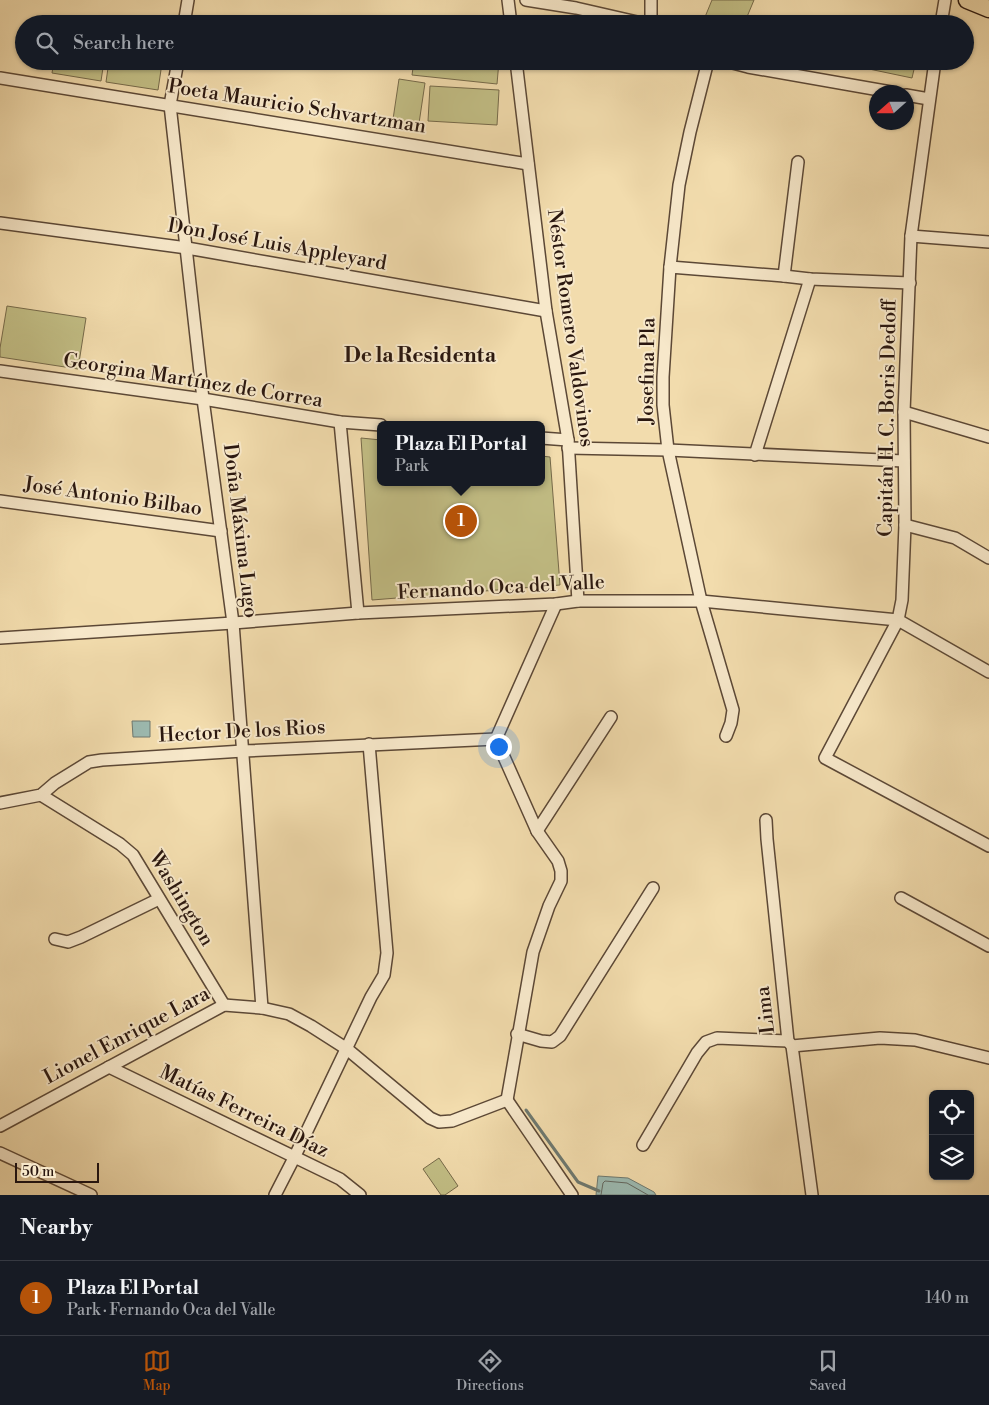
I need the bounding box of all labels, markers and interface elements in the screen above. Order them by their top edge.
search box [15,15,974,70]
icon: search [33,29,61,57]
text: Search here [73,31,174,55]
street label: Poeta Mauricio Schvartzman [166,74,428,140]
north arrow [869,85,914,130]
street label: Néstor Romero Valdovinos [541,207,599,449]
street label: Don José Luis Appleyard [165,213,389,277]
street label: Capitán H. C. Boris Dedoff [873,298,903,537]
street label: Josefina Pla [635,317,661,426]
district label: De la Residenta [344,343,497,369]
street label: Georgina Martínez de Correa [61,348,325,414]
popup [377,421,545,486]
text: Plaza El Portal [395,432,527,456]
street label: Doña Máxima Lugo [217,442,263,620]
text: Park [395,456,428,476]
street label: José Antonio Bilbao [21,472,204,522]
pin: 1 [445,502,477,540]
street label: Fernando Oca del Valle [397,570,605,606]
street label: Hector De los Rios [158,715,326,749]
your location [486,734,512,760]
street label: Washington [142,846,219,951]
street label: Lionel Enrique Lara [40,981,215,1090]
street label: Lima [751,984,781,1035]
street label: Matías Ferreira Díaz [155,1060,333,1164]
map controls [929,1090,974,1180]
button: locate [929,1090,974,1135]
button: layers [929,1135,974,1180]
scale bar [15,1160,99,1183]
text: 50 m [22,1163,54,1181]
text: Nearby [20,1215,93,1241]
text: Plaza El Portal [67,1276,199,1300]
text: 1 [32,1288,40,1308]
text: 140 m [925,1288,969,1308]
text: Park · Fernando Oca del Valle [67,1300,276,1320]
tab: Map [143,1347,171,1395]
tab: Directions [456,1347,524,1395]
tab: Saved [809,1347,846,1395]

